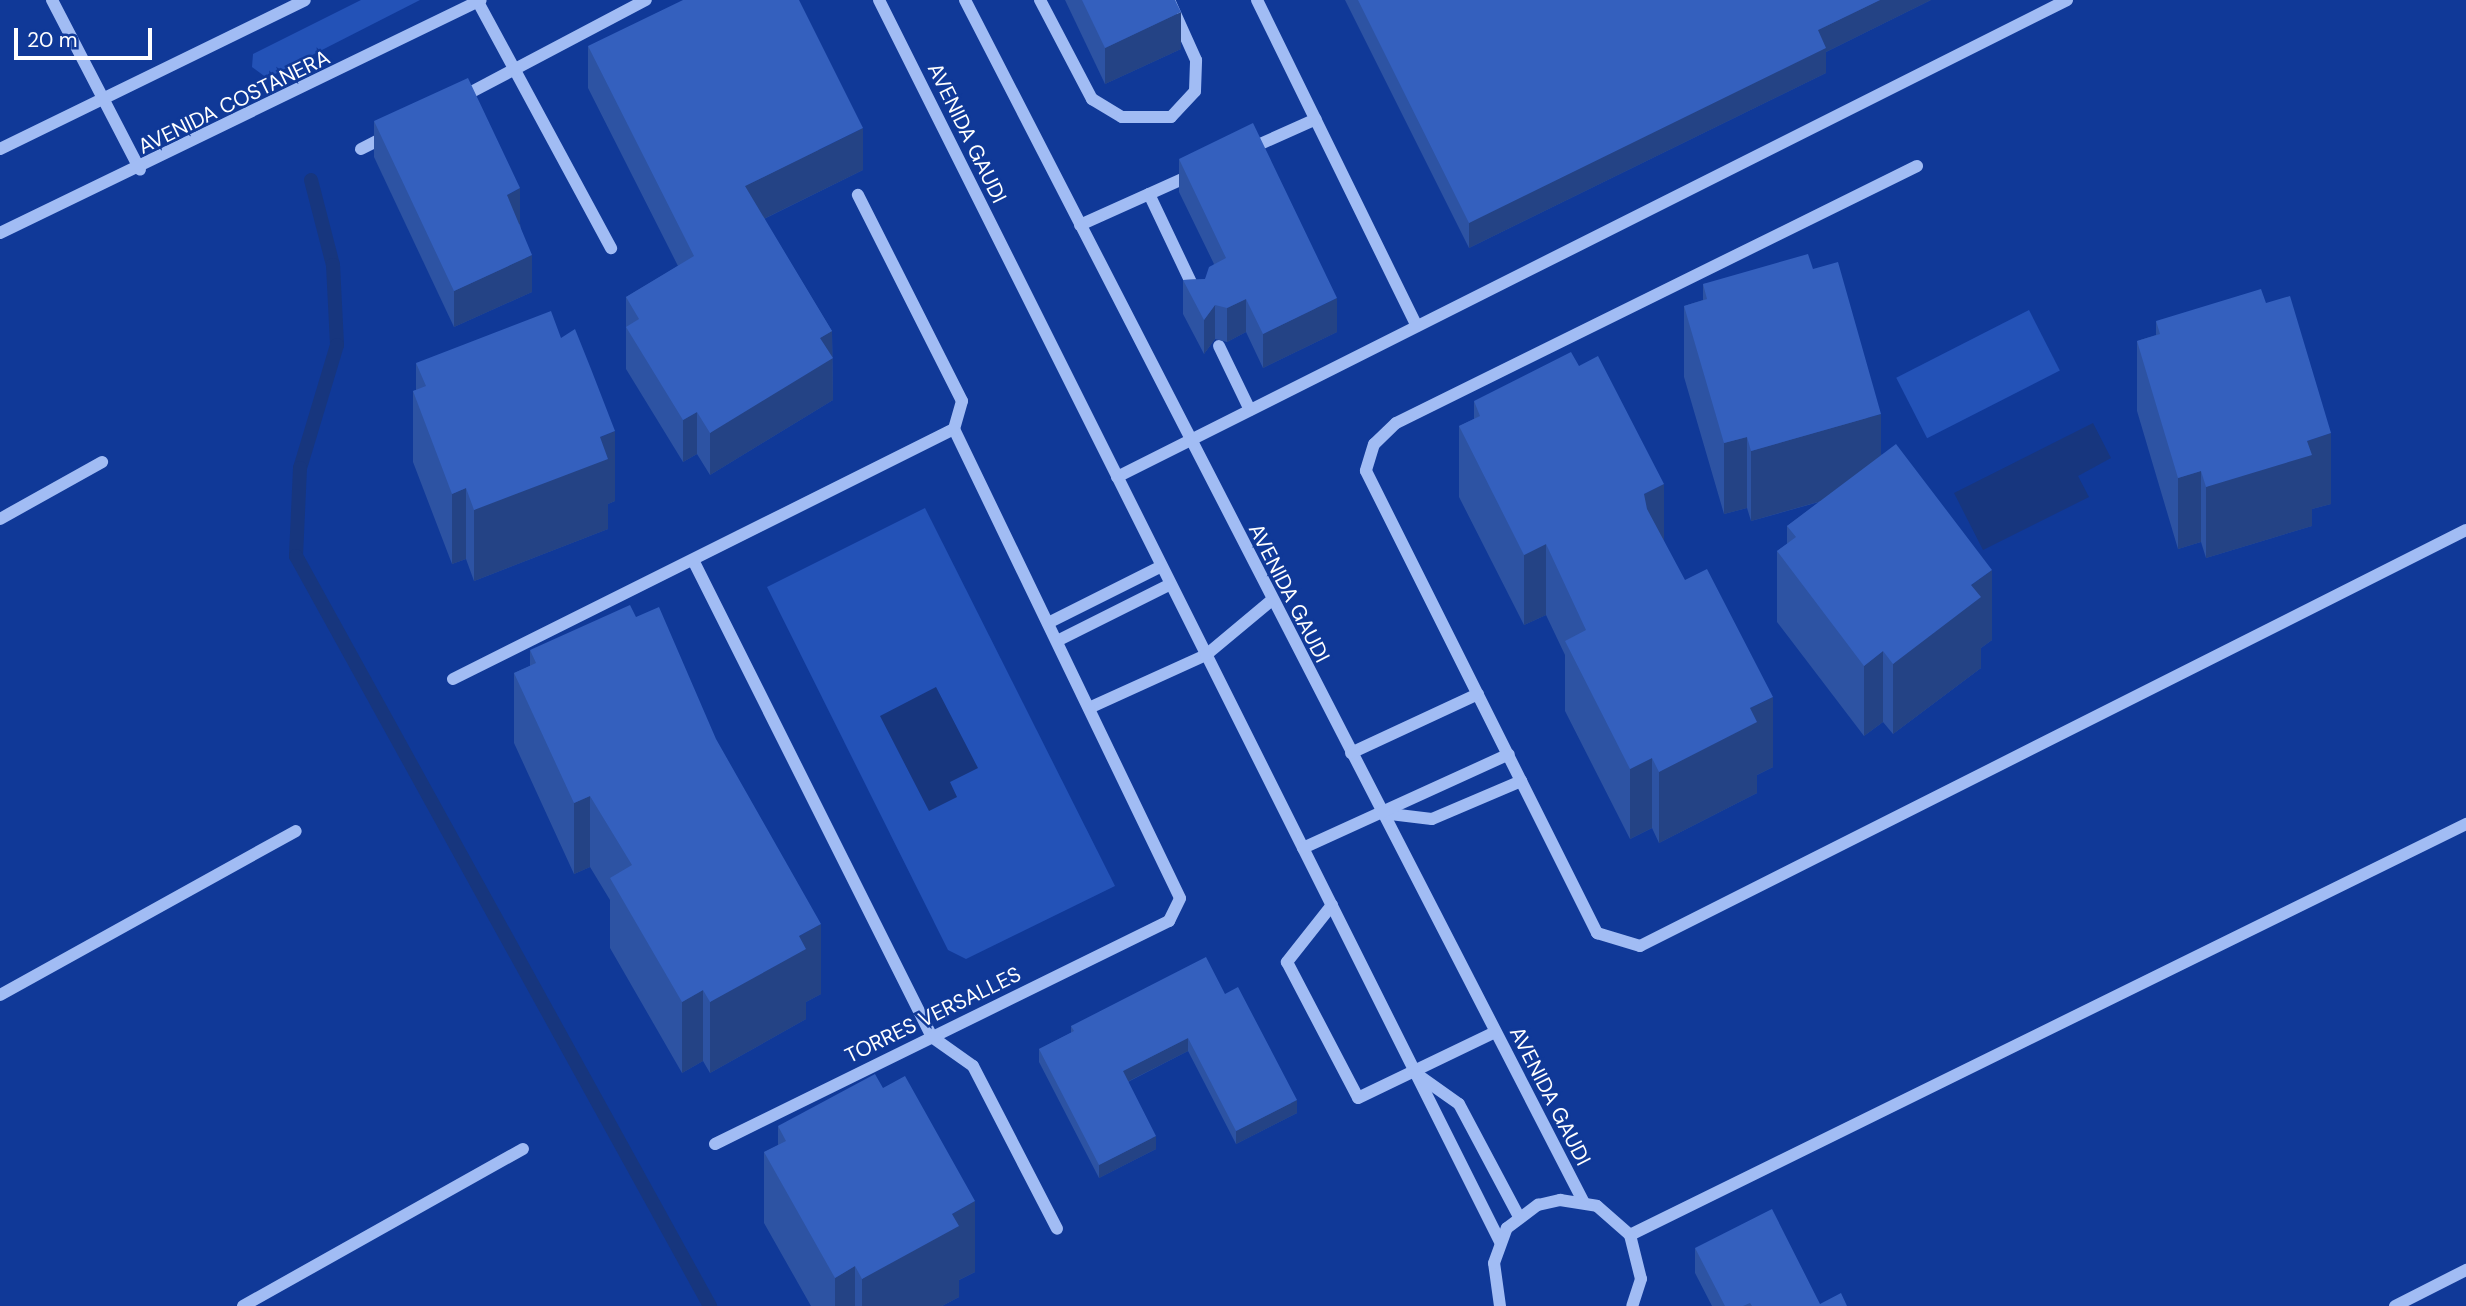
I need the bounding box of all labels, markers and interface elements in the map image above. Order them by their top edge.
scale bar [18,14,156,58]
text: 20 m [27,26,78,54]
street label: AVENIDA COSTANERA [134,45,334,159]
street label: AVENIDA GAUDI [922,59,1012,207]
street label: AVENIDA GAUDI [1243,519,1335,667]
street label: TORRES VERSALLES [841,961,1025,1069]
street label: AVENIDA GAUDI [1504,1022,1596,1170]

